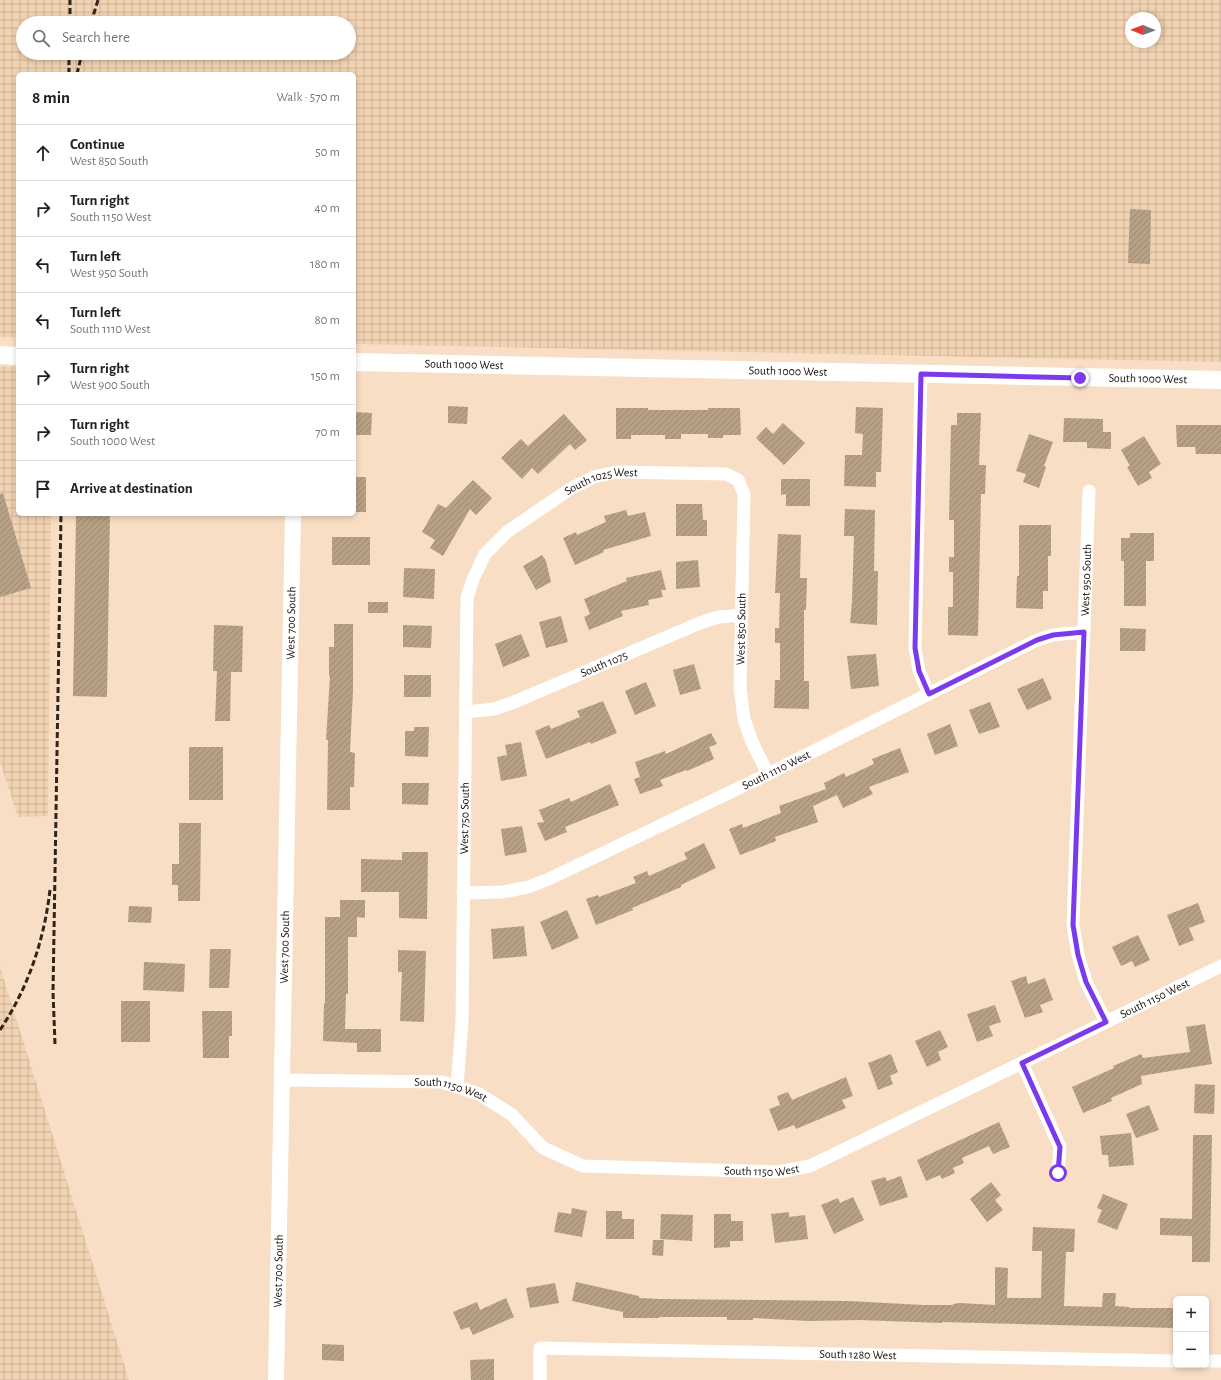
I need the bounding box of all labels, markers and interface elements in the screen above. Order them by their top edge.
north arrow [1125,12,1161,48]
search box [16,16,356,60]
icon: search [30,27,52,49]
text: Search here [62,30,130,45]
text: 8 min [32,89,70,106]
text: Walk · 570 m [276,91,340,104]
text: Continue [70,137,125,152]
icon: ahead [32,142,54,164]
text: 50 m [315,146,340,159]
text: West 850 South [70,155,149,168]
text: Turn right [70,193,129,208]
icon: right [32,198,54,220]
text: 40 m [314,202,340,215]
text: South 1150 West [70,211,151,224]
text: Turn left [70,249,121,264]
icon: left [32,254,54,276]
text: 180 m [310,258,340,271]
text: West 950 South [70,267,148,280]
text: Turn left [70,305,121,320]
icon: left [32,310,54,332]
text: 80 m [314,314,340,327]
text: South 1110 West [70,323,150,336]
street label: South 1000 West [425,357,504,371]
text: Turn right [70,361,129,376]
street label: South 1000 West [748,364,828,378]
icon: right [32,366,54,388]
route end [1071,369,1089,387]
text: 150 m [311,370,340,383]
street label: South 1000 West [1108,372,1187,385]
text: West 900 South [70,379,150,392]
text: Turn right [70,417,129,432]
icon: right [32,422,54,444]
text: 70 m [315,426,340,439]
text: South 1000 West [70,435,155,448]
street label: South 1025 West [562,466,638,497]
icon: arrive [32,478,54,500]
text: Arrive at destination [70,481,193,496]
street label: West 950 South [1079,544,1093,616]
street label: West 700 South [284,586,298,660]
street label: West 850 South [734,593,748,665]
street label: South 1075 [579,649,629,679]
street label: South 1110 West [740,748,812,792]
street label: West 750 South [458,782,471,854]
street label: West 700 South [278,910,291,984]
street label: South 1150 West [1118,976,1191,1020]
street label: South 1150 West [414,1076,490,1104]
street label: South 1150 West [724,1162,800,1178]
route start [1049,1164,1067,1182]
street label: West 700 South [271,1234,285,1308]
map controls [1173,1296,1209,1368]
button: + [1173,1296,1209,1332]
button: − [1173,1332,1209,1368]
street label: South 1280 West [819,1348,897,1361]

